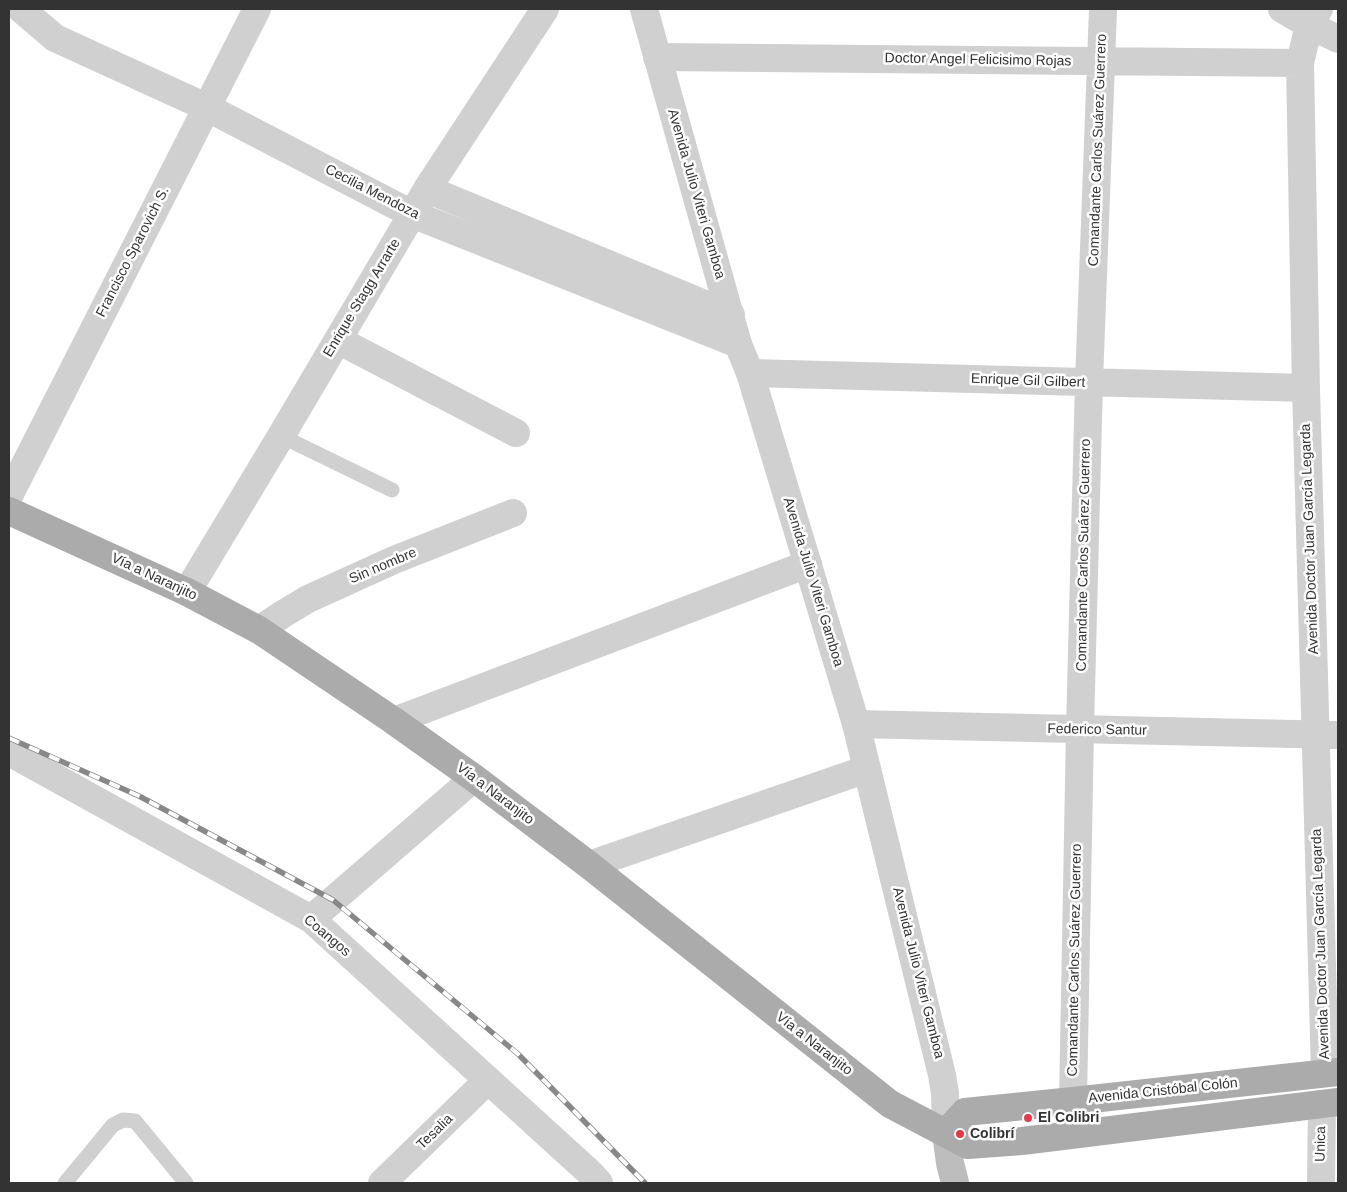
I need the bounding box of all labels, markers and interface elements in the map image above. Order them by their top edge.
street label: Comandante Carlos Suárez Guerrero [1086,33,1110,267]
street label: Doctor Angel Felicisimo Rojas [885,50,1071,70]
street label: Avenida Julio Viteri Gamboa [664,107,728,281]
street label: Cecilia Mendoza [322,161,422,223]
street label: Francisco Sparovich S. [93,184,173,320]
street label: Enrique Stagg Arrarte [320,236,404,360]
street label: Enrique Gil Gilbert [971,371,1085,391]
street label: Avenida Doctor Juan García Legarda [1298,423,1322,655]
street label: Comandante Carlos Suárez Guerrero [1074,439,1094,671]
street label: Avenida Julio Viteri Gamboa [779,495,847,669]
street label: Sin nombre [347,544,419,588]
street label: Vía a Naranjito [108,550,200,604]
street label: Federico Santur [1047,721,1147,739]
street label: Vía a Naranjito [453,759,537,829]
street label: Avenida Doctor Juan García Legarda [1309,828,1333,1060]
street label: Comandante Carlos Suárez Guerrero [1065,844,1085,1076]
street label: Avenida Julio Viteri Gamboa [889,886,947,1060]
street label: Coangos [300,912,354,960]
street label: Vía a Naranjito [772,1009,856,1079]
street label: Avenida Cristóbal Colón [1088,1075,1238,1107]
place label: El Colibri [1038,1110,1099,1126]
street label: Tesalia [413,1111,457,1153]
marker: El Colibri [1022,1112,1034,1124]
place label: Colibrí [970,1126,1014,1142]
street label: Unica [1312,1126,1330,1162]
marker: Colibrí [954,1128,966,1140]

